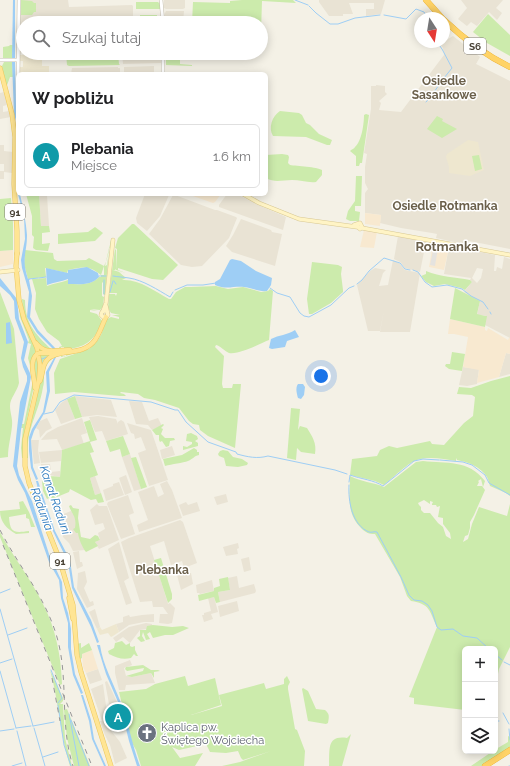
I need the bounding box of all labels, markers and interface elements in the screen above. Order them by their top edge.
north arrow [414,12,450,48]
search box [16,16,268,60]
icon: search [30,27,52,49]
text: Szukaj tutaj [62,29,141,47]
road number: S6 [464,38,486,54]
district label: Osiedle Sasankowe [412,74,476,102]
text: W pobliżu [32,88,114,108]
text: Plebania [71,140,134,158]
text: A [42,149,50,164]
text: 1.6 km [213,149,251,164]
text: Miejsce [71,158,117,173]
district label: Osiedle Rotmanka [392,199,498,213]
road number: 91 [5,204,25,220]
district label: Rotmanka [415,239,479,254]
your location [311,366,331,386]
water label: Kanał Raduni [37,464,73,537]
water label: Radunia [28,485,56,533]
road number: 91 [50,553,70,569]
district label: Plebanka [135,563,189,577]
map controls [462,646,498,754]
button: + [462,646,498,682]
button: − [462,682,498,718]
pin: A [105,702,131,732]
button: layers [462,718,498,754]
place label: Kaplica pw. Świętego Wojciecha [161,721,264,747]
church icon: Kaplica pw. Świętego Wojciecha [136,722,158,744]

